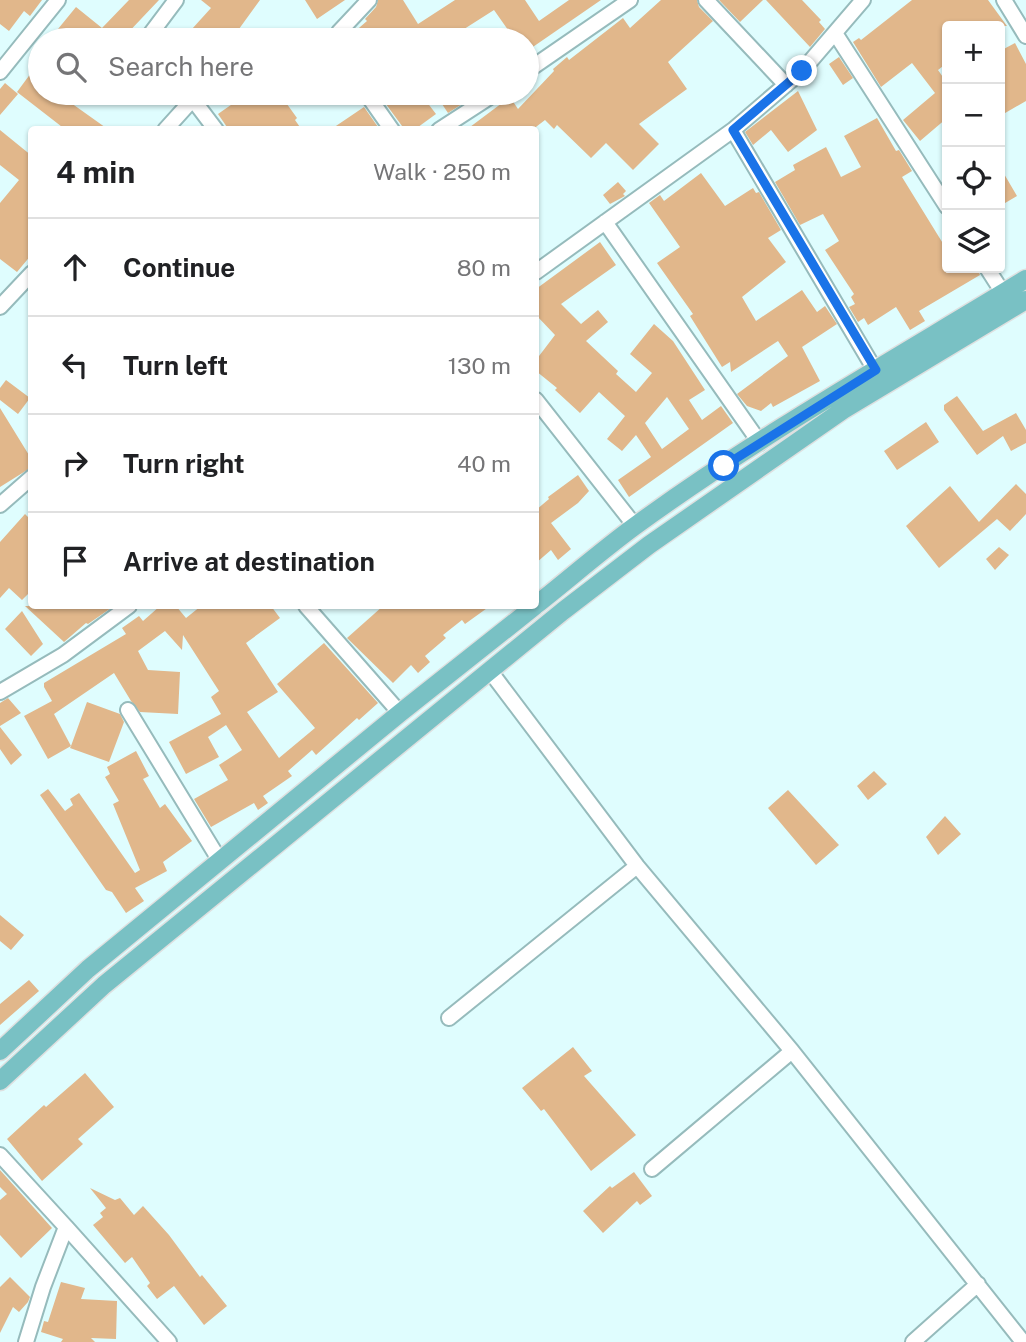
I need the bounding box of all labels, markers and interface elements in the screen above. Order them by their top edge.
map controls [942,21,1005,273]
button: + [942,21,1005,84]
search box [28,28,539,105]
icon: search [52,48,90,86]
text: Search here [108,51,254,82]
route end [786,55,817,86]
button: − [942,84,1005,147]
button: locate [942,147,1005,210]
text: 4 min [56,154,135,190]
text: Walk · 250 m [373,158,511,185]
button: layers [942,210,1005,273]
icon: ahead [56,248,94,286]
text: Continue [123,252,235,283]
text: 80 m [457,254,511,281]
icon: left [56,346,94,384]
text: Turn left [123,350,228,381]
text: 130 m [448,352,511,379]
icon: right [56,444,94,482]
text: Turn right [123,448,245,479]
text: 40 m [457,450,511,477]
route start [708,450,739,481]
icon: arrive [56,542,94,580]
text: Arrive at destination [123,546,375,577]

